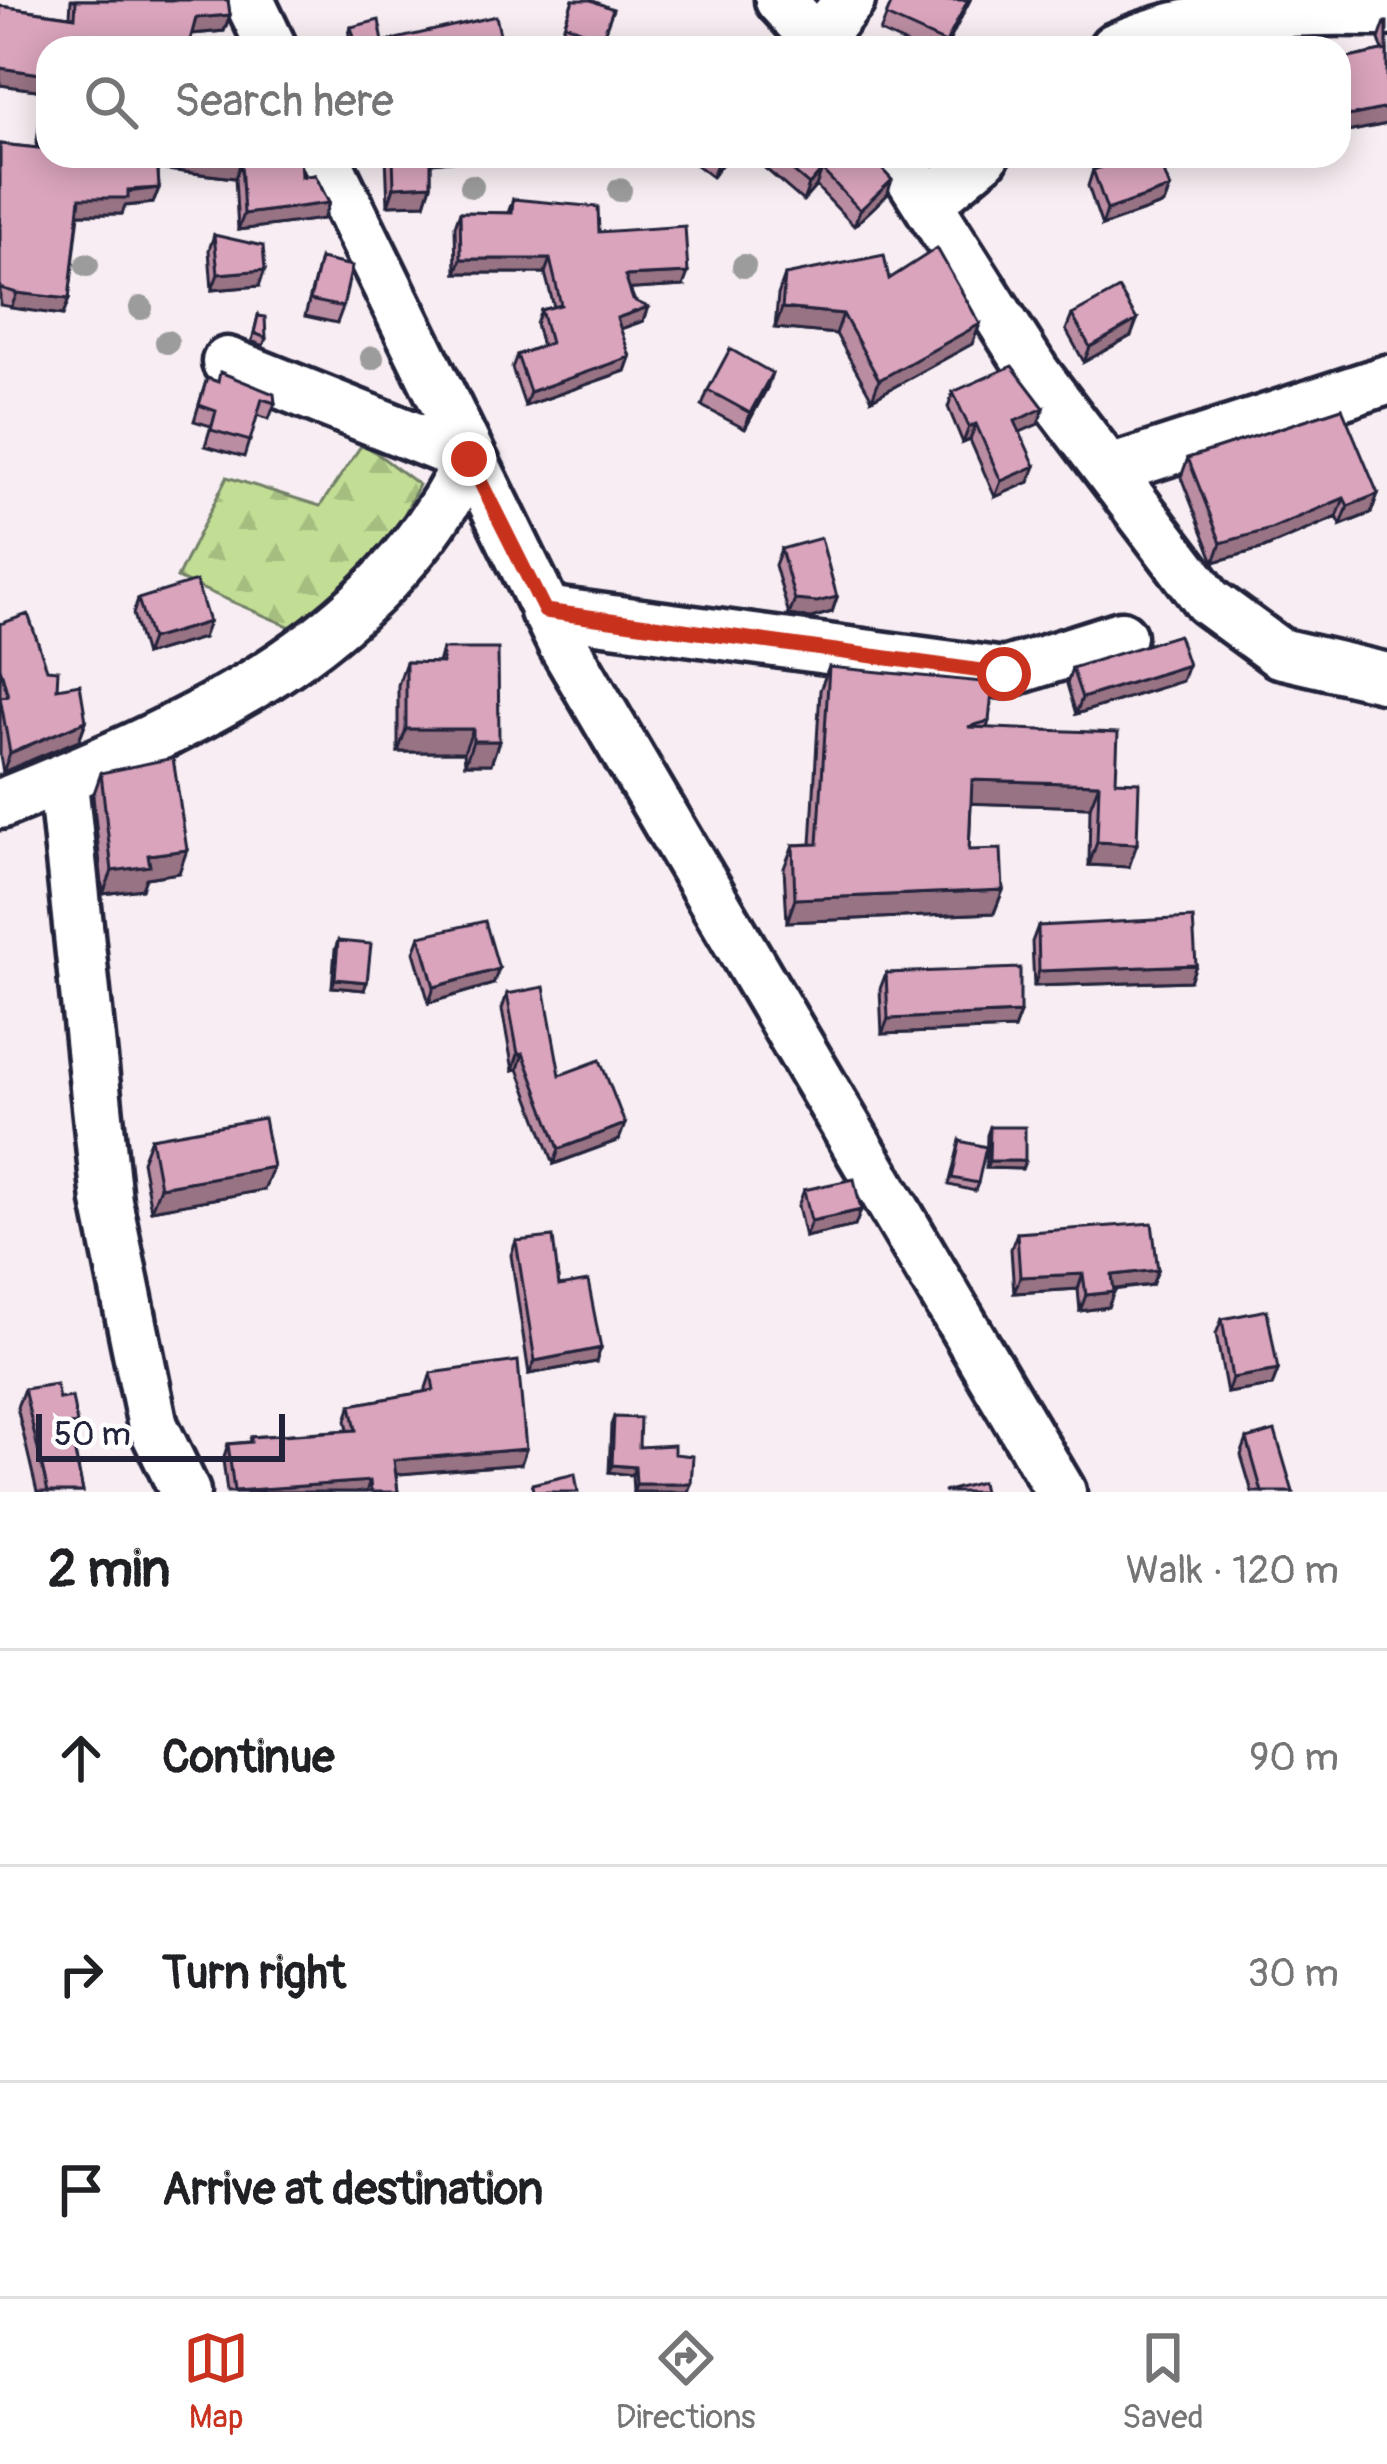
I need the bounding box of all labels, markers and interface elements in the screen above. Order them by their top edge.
search box [36,36,1351,168]
icon: search [78,69,144,135]
text: Search here [174,74,394,130]
route end [442,432,496,486]
route start [977,647,1031,701]
scale bar [36,1408,285,1461]
text: 50 m [54,1414,131,1455]
text: 2 min [48,1538,170,1602]
text: Walk · 120 m [1126,1546,1339,1595]
icon: ahead [48,1725,114,1791]
text: Continue [162,1730,335,1786]
text: 90 m [1249,1733,1339,1782]
icon: right [48,1941,114,2007]
text: Turn right [162,1946,346,2002]
text: 30 m [1248,1949,1339,1998]
icon: arrive [48,2157,114,2223]
text: Arrive at destination [162,2162,543,2218]
tab: Map [183,2325,249,2438]
tab: Directions [616,2325,756,2438]
tab: Saved [1122,2325,1204,2438]

